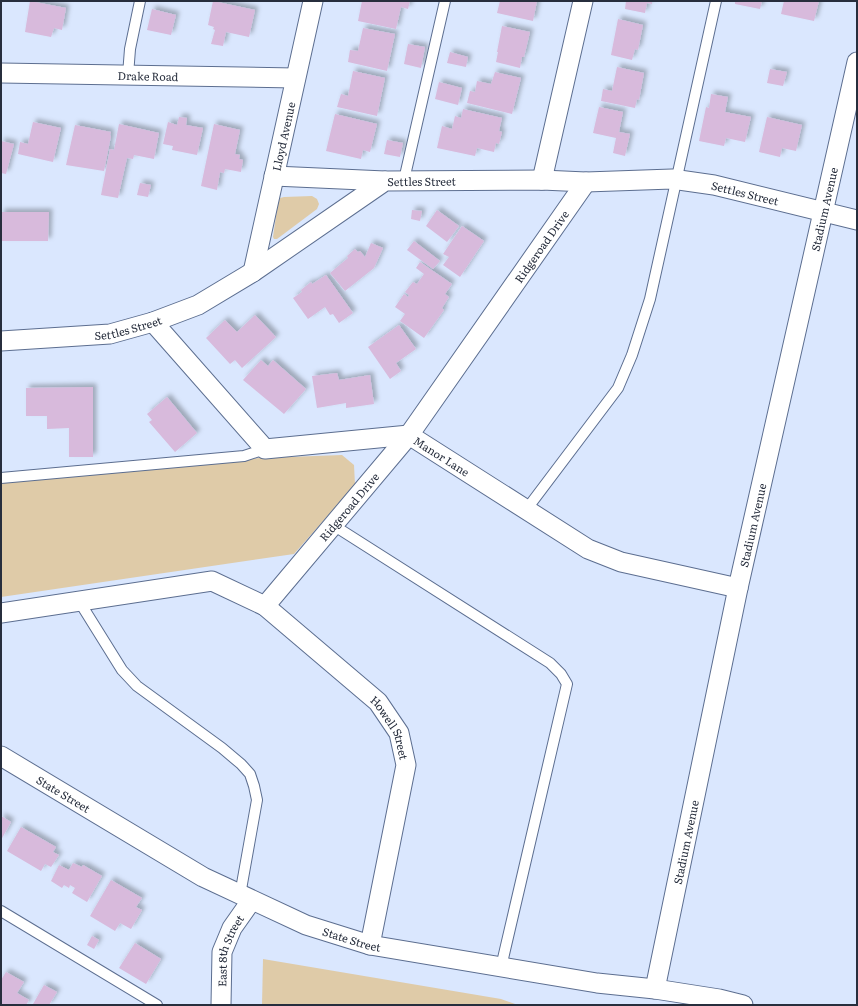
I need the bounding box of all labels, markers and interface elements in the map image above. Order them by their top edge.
street label: Drake Road [117,67,179,84]
street label: Lloyd Avenue [268,100,299,172]
street label: Stadium Avenue [806,165,841,253]
street label: Settles Street [387,173,457,189]
street label: Settles Street [710,177,781,209]
street label: Ridgeroad Drive [510,206,572,286]
street label: Settles Street [94,311,164,343]
street label: Manor Lane [411,432,473,480]
street label: Ridgeroad Drive [315,469,382,544]
street label: Stadium Avenue [735,481,770,569]
street label: Howell Street [367,691,413,762]
street label: State Street [34,771,94,816]
street label: Stadium Avenue [669,798,702,886]
street label: East 8th Street [213,911,247,987]
street label: State Street [321,923,383,955]

